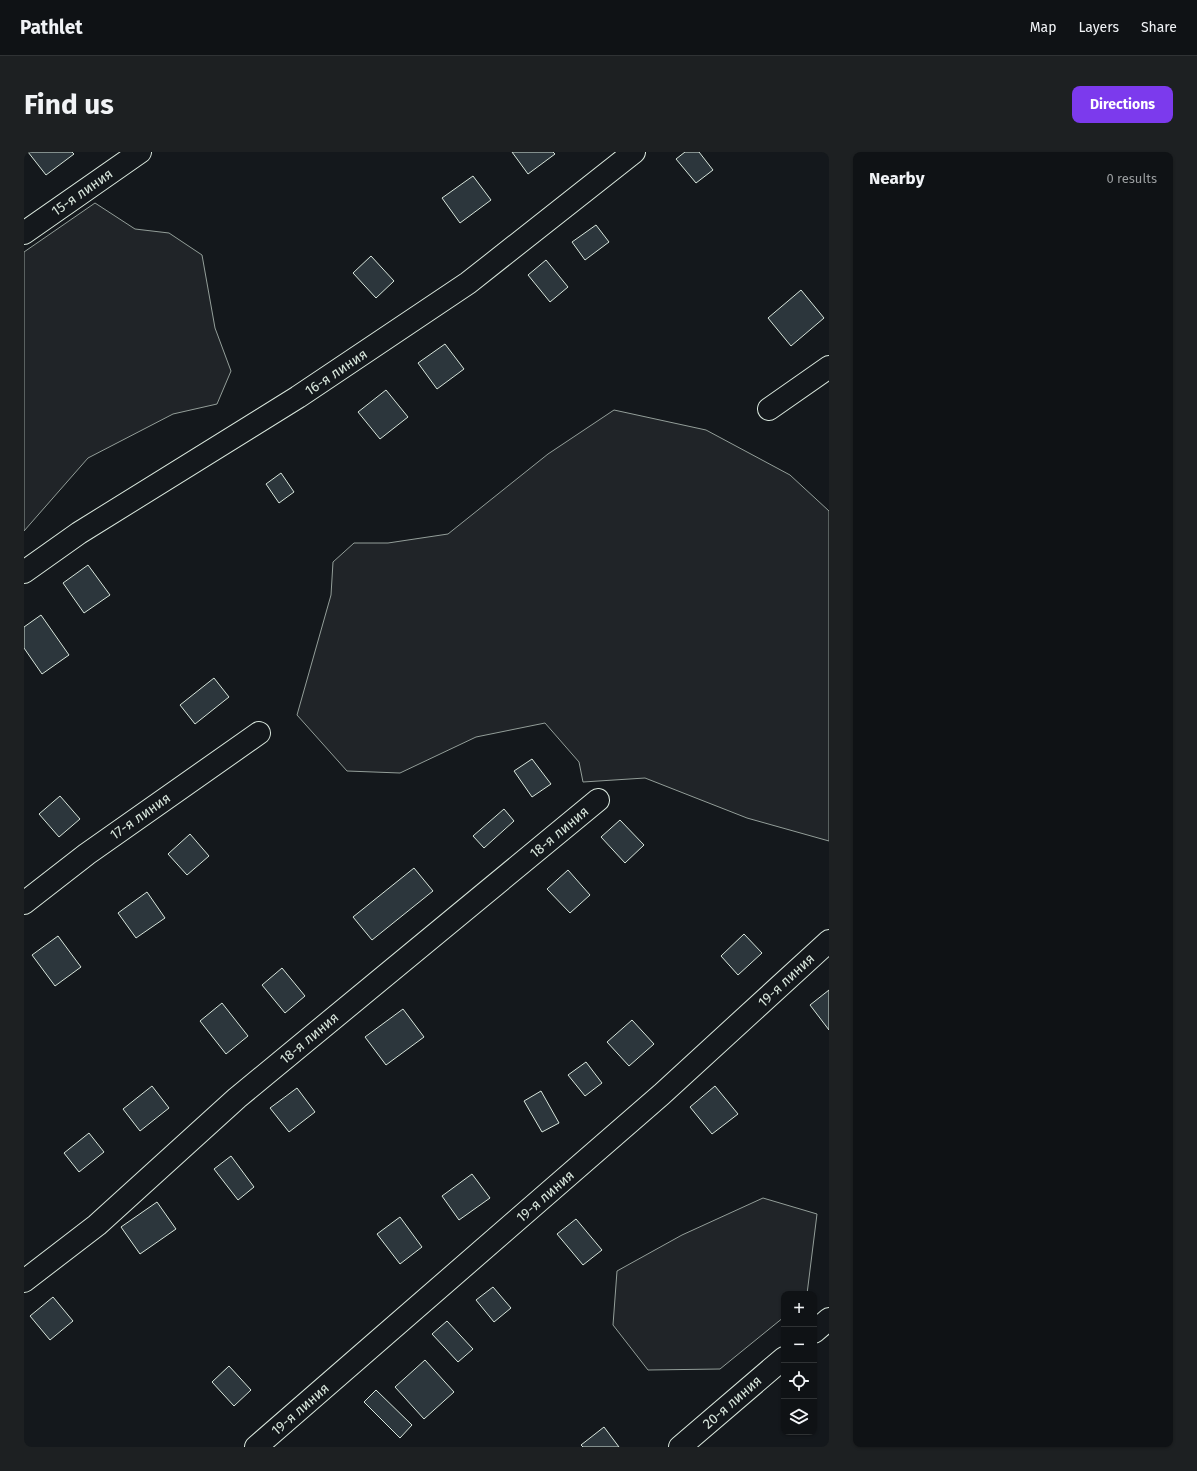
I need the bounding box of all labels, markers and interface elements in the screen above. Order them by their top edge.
text: Pathlet [20,16,83,39]
text: Map [1030,19,1056,36]
text: Layers [1078,19,1119,36]
text: Share [1141,19,1177,36]
button: Directions [1072,86,1173,123]
text: Find us [24,88,114,121]
street label: 15-я линия [48,165,116,220]
text: Nearby [869,168,924,189]
text: 0 results [1106,171,1157,186]
street label: 16-я линия [302,345,371,399]
street label: 17-я линия [107,789,174,843]
street label: 18-я линия [526,803,592,862]
street label: 19-я линия [755,950,818,1011]
street label: 18-я линия [276,1009,342,1068]
street label: 19-я линия [513,1167,578,1226]
map controls [781,1291,817,1435]
button: + [781,1291,817,1327]
button: − [781,1327,817,1363]
button: locate [781,1363,817,1399]
street label: 20-я линия [699,1372,765,1433]
street label: 19-я линия [268,1380,333,1439]
button: layers [781,1399,817,1435]

